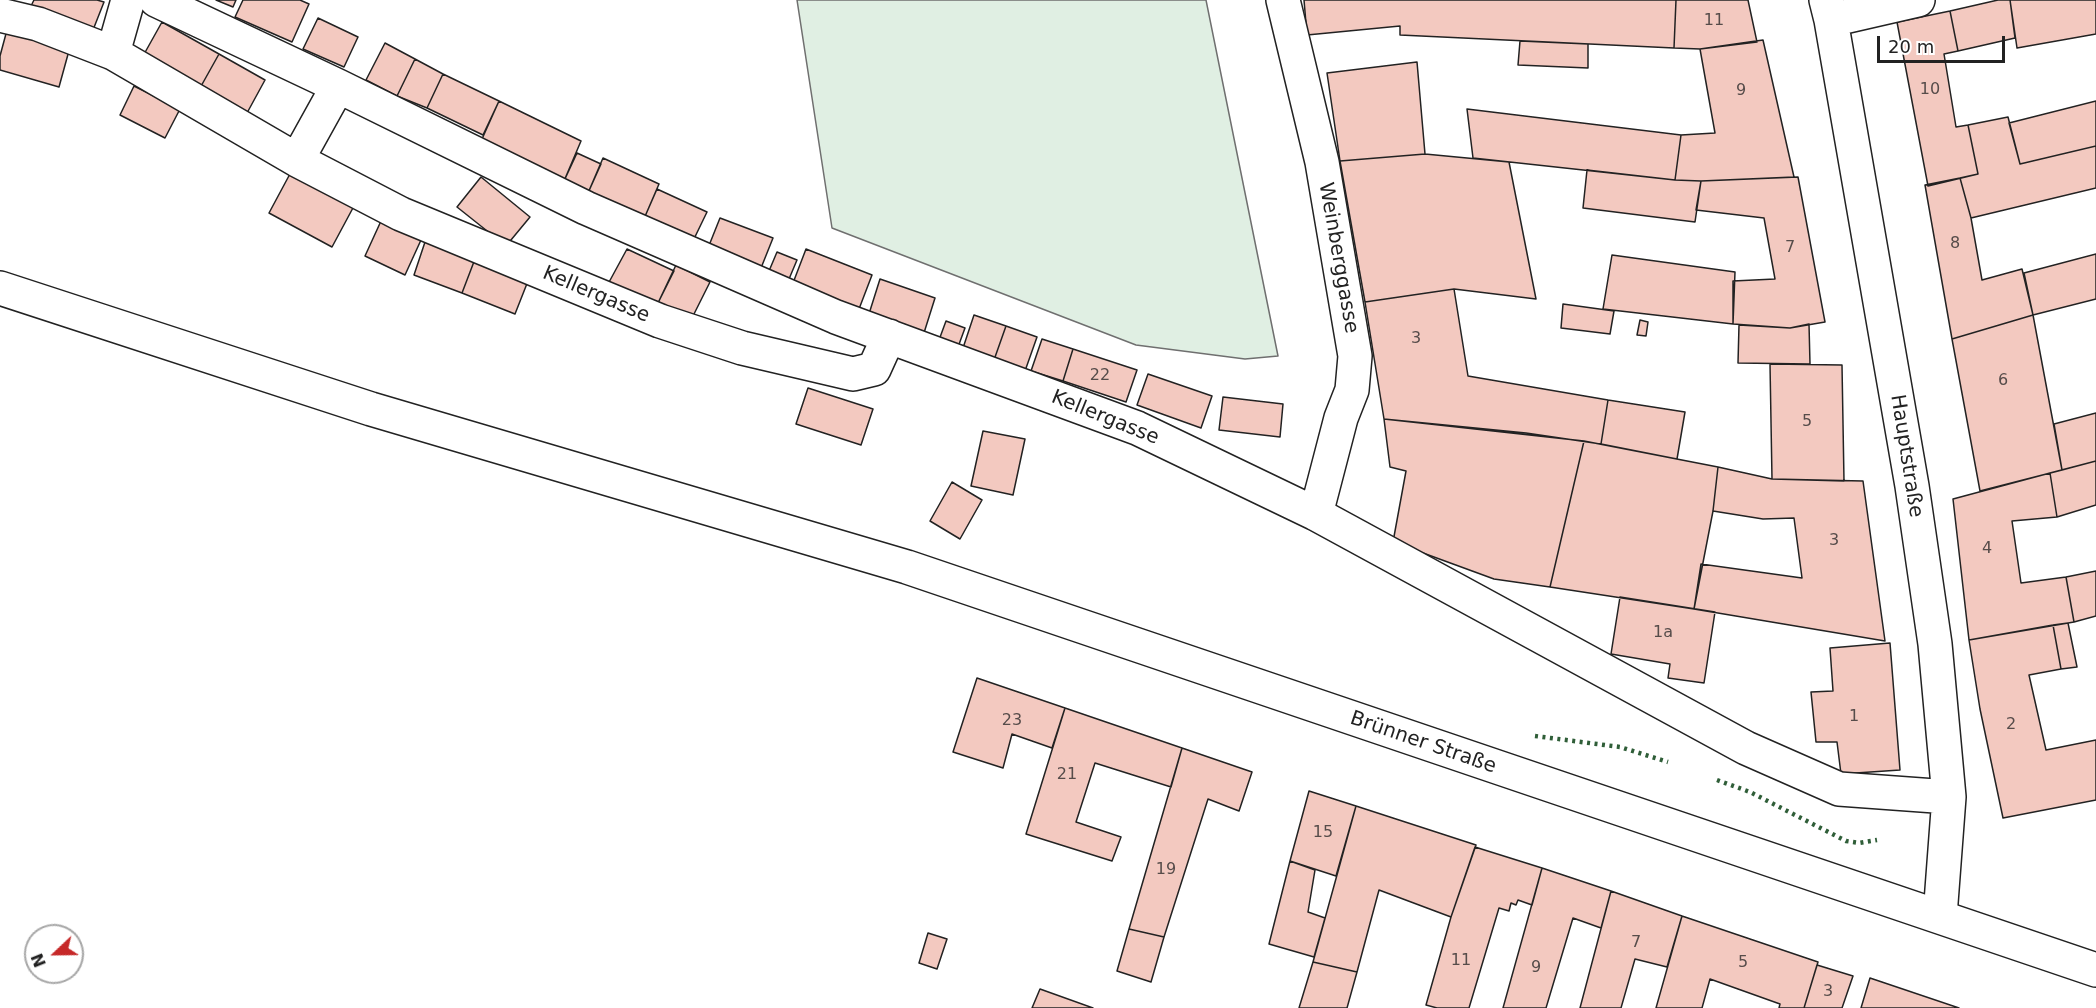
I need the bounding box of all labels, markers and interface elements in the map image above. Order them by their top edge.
house number: 11 [1704,11,1724,31]
scale bar [1880,24,2008,62]
text: 20 m [1888,36,1934,57]
house number: 10 [1920,80,1940,100]
house number: 9 [1736,81,1746,101]
street label: Weinberggasse [1313,181,1363,335]
house number: 8 [1950,234,1960,254]
house number: 7 [1785,238,1795,258]
street label: Kellergasse [539,262,653,328]
house number: 3 [1411,329,1421,349]
house number: 22 [1090,366,1110,386]
house number: 6 [1998,371,2008,391]
street label: Kellergasse [1048,386,1162,450]
street label: Hauptstraße [1884,393,1928,519]
house number: 5 [1802,412,1812,432]
house number: 3 [1829,531,1839,551]
house number: 4 [1982,539,1992,559]
house number: 1a [1653,623,1673,643]
street label: Brünner Straße [1347,707,1499,779]
house number: 1 [1849,707,1859,727]
house number: 23 [1002,711,1022,731]
house number: 2 [2006,715,2016,735]
house number: 21 [1057,765,1077,785]
house number: 15 [1313,823,1333,843]
house number: 19 [1156,860,1176,880]
north arrow [24,924,84,984]
house number: 7 [1631,933,1641,953]
text: N [27,950,50,970]
house number: 11 [1451,951,1471,971]
house number: 5 [1738,953,1748,973]
house number: 9 [1531,958,1541,978]
house number: 3 [1823,982,1833,1002]

